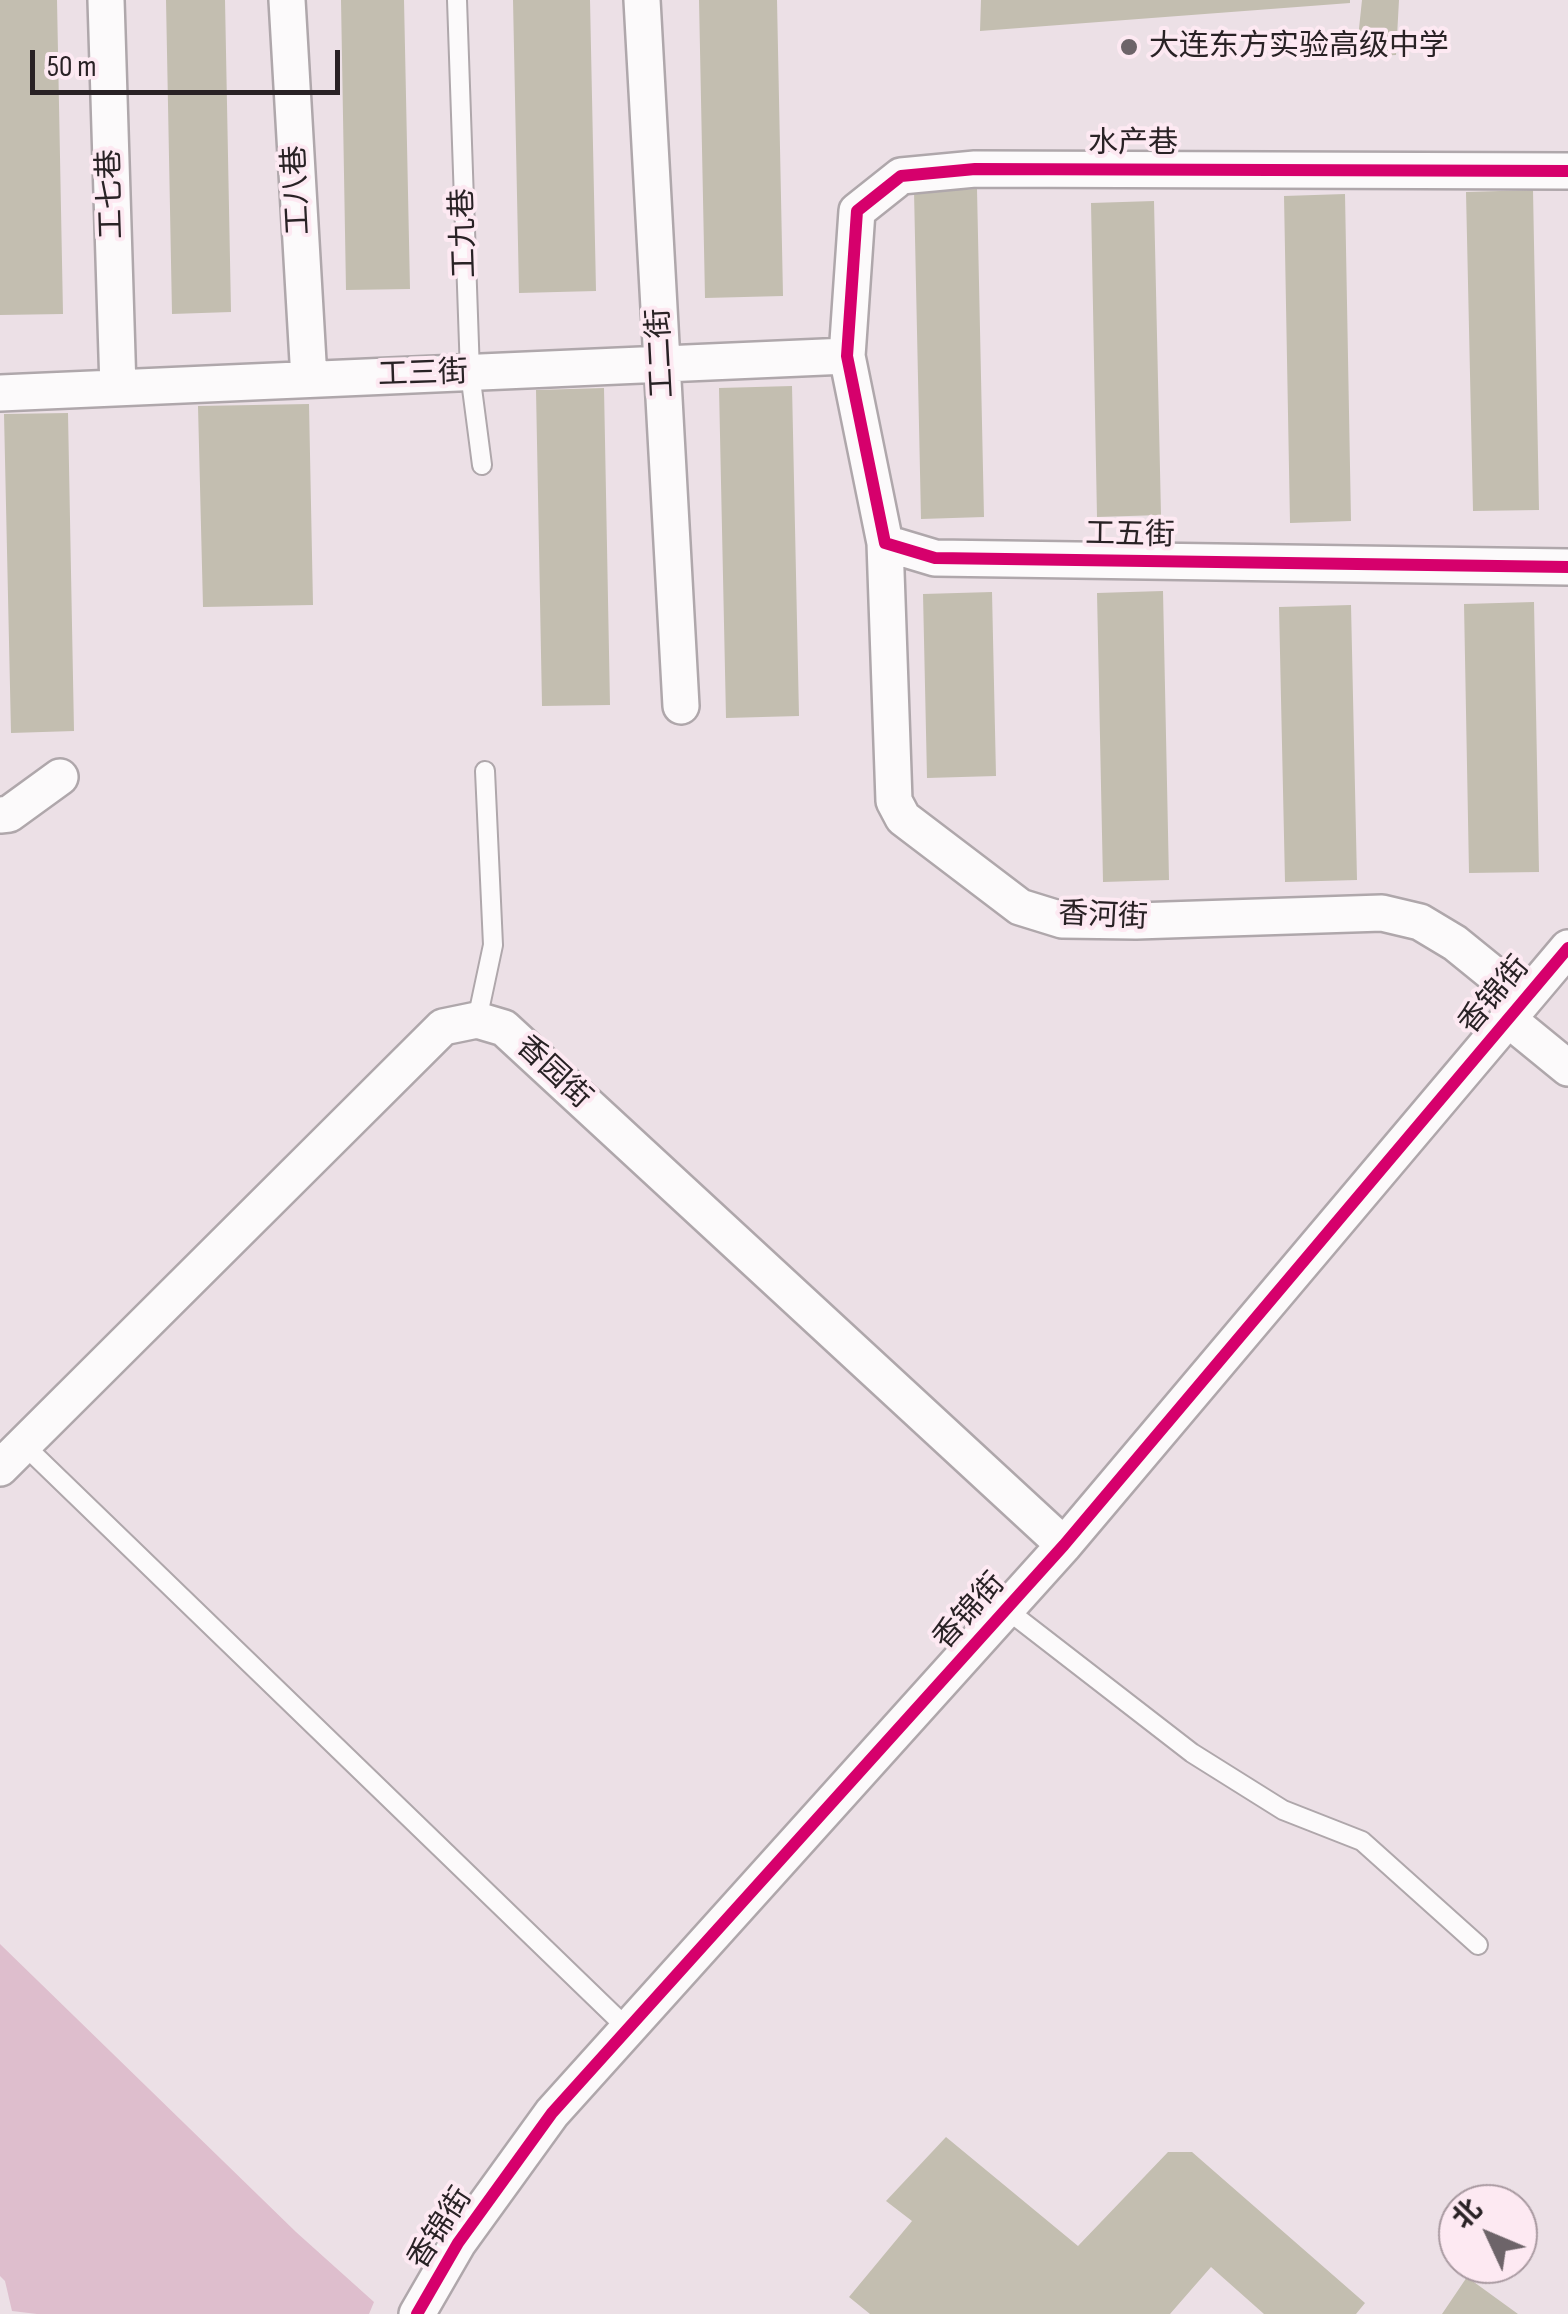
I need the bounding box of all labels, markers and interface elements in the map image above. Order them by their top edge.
place label: 大连东方实验高级中学 [1149,29,1449,65]
scale bar [35,30,345,92]
marker: 大连东方实验高级中学 [1118,36,1140,58]
text: 50 m [47,49,96,85]
street label: 水产巷 [1088,126,1178,162]
street label: 工八巷 [278,144,318,236]
street label: 工七巷 [92,148,132,240]
street label: 工九巷 [445,187,485,279]
street label: 工二街 [642,307,682,399]
street label: 工三街 [377,355,469,395]
street label: 工五街 [1085,517,1175,555]
street label: 香河街 [1057,897,1149,937]
street label: 香锦街 [1452,950,1538,1042]
street label: 香园街 [508,1029,598,1117]
street label: 香锦街 [927,1567,1013,1657]
street label: 香锦街 [401,2181,481,2277]
north arrow [1438,2184,1538,2284]
text: 北 [1446,2193,1489,2236]

